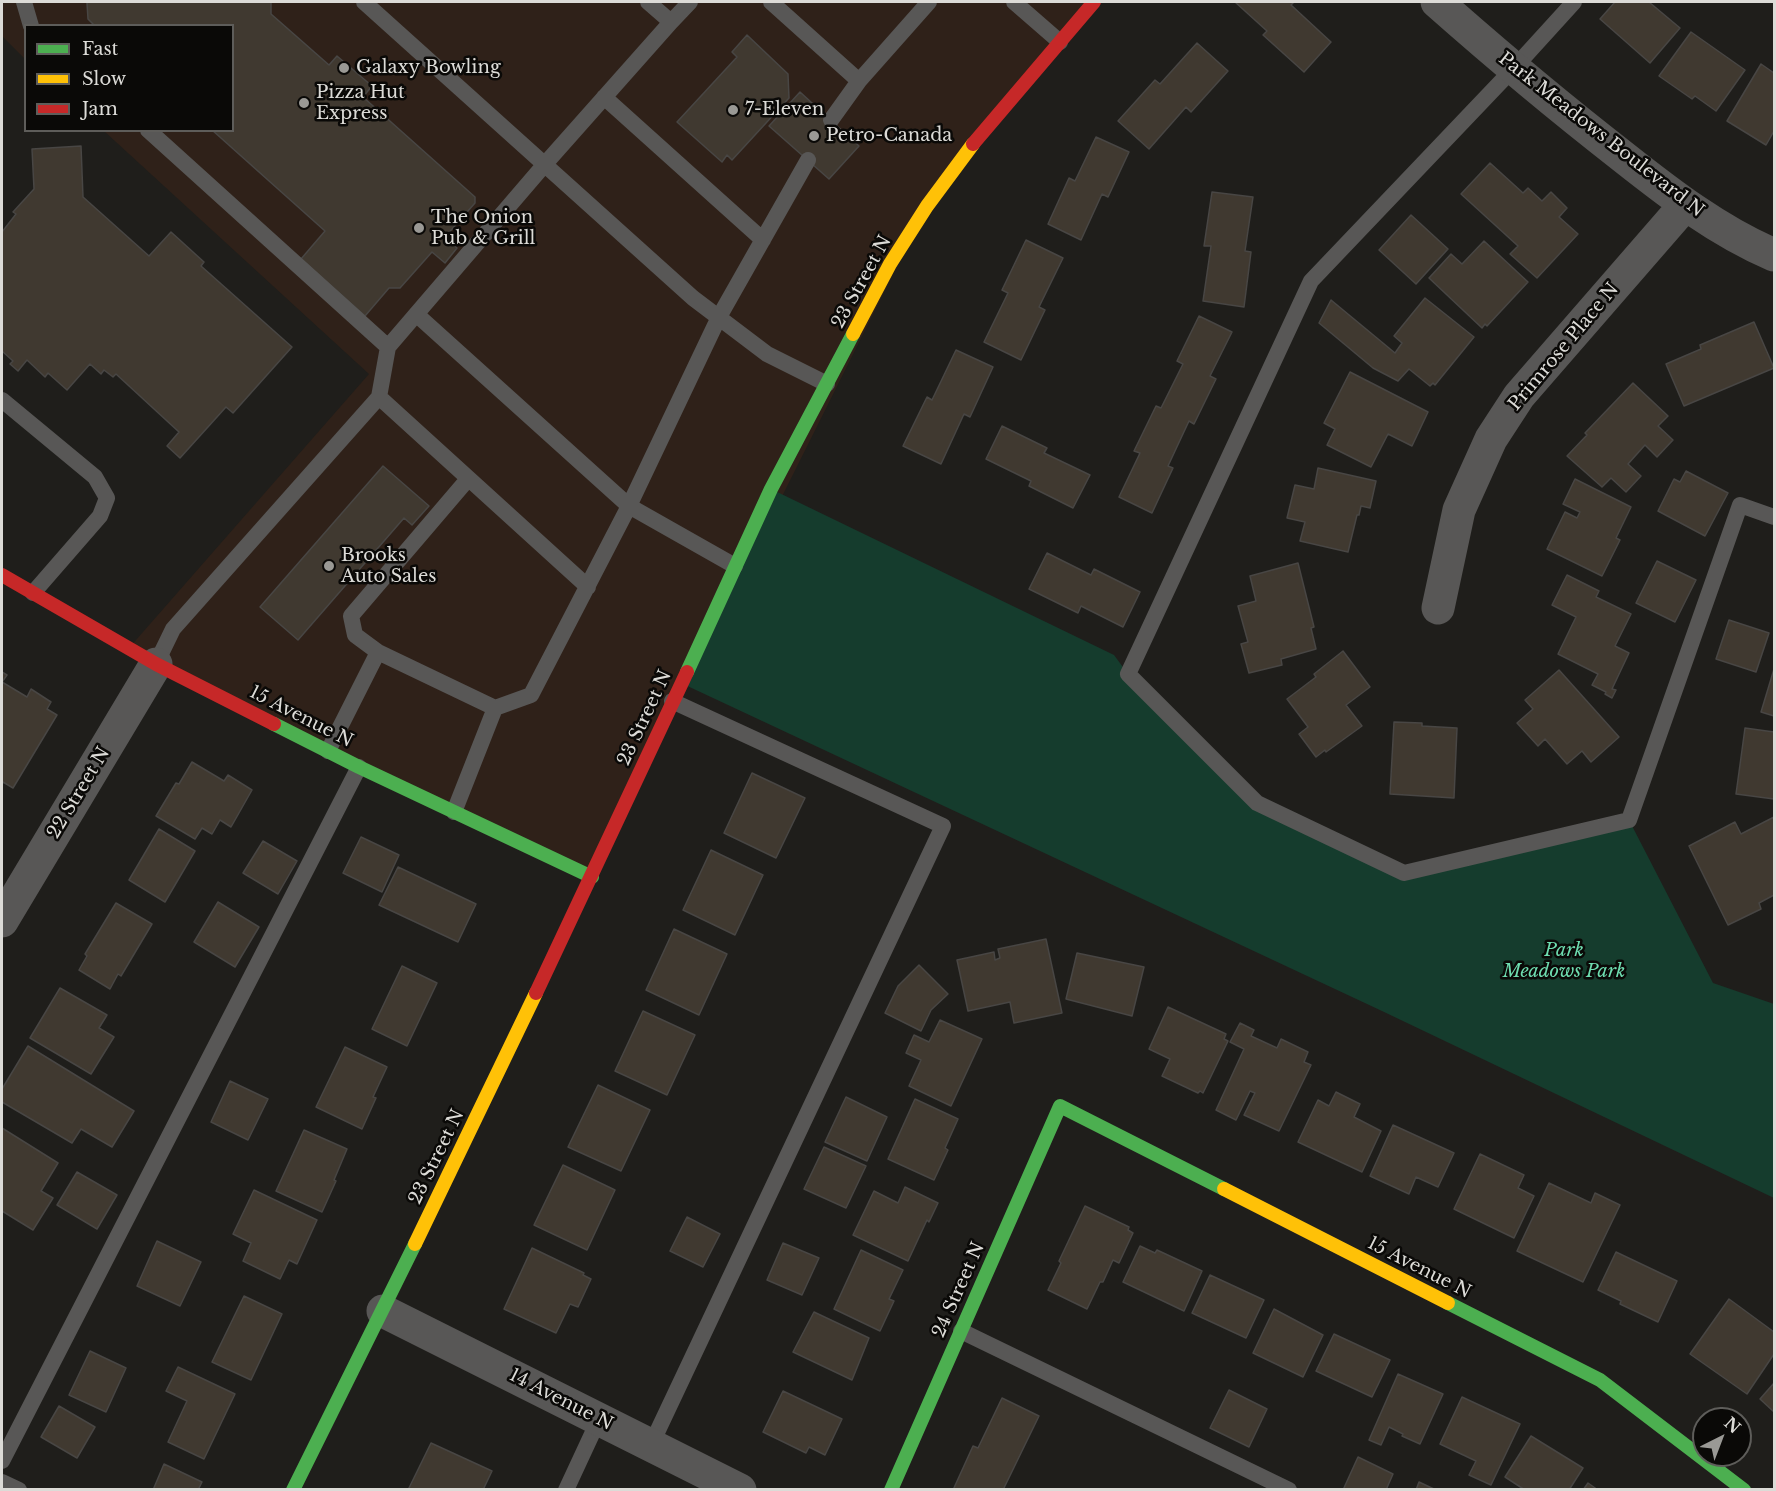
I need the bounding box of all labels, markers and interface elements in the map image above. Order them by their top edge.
legend [24,24,234,132]
text: Fast [82,38,118,60]
street label: Park Meadows Boulevard N [1494,48,1708,222]
place label: Galaxy Bowling [356,57,501,79]
marker: Galaxy Bowling [337,61,351,75]
text: Slow [82,68,126,90]
place label: Pizza Hut Express [316,82,405,124]
marker: Pizza Hut Express [297,96,311,110]
text: Jam [82,98,118,120]
place label: 7-Eleven [745,99,824,121]
marker: 7-Eleven [726,103,740,117]
place label: Petro-Canada [826,125,952,147]
marker: Petro-Canada [807,129,821,143]
place label: The Onion Pub & Grill [431,207,535,250]
marker: The Onion Pub & Grill [412,221,426,235]
street label: 23 Street N [828,232,896,332]
street label: Primrose Place N [1504,279,1624,415]
place label: Brooks Auto Sales [341,545,436,588]
marker: Brooks Auto Sales [322,559,336,573]
street label: 23 Street N [613,667,677,769]
street label: 15 Avenue N [246,682,356,752]
street label: 22 Street N [43,743,115,843]
park label: Park Meadows Park [1503,940,1625,982]
street label: 23 Street N [405,1106,469,1208]
street label: 15 Avenue N [1364,1233,1474,1303]
street label: 24 Street N [928,1239,990,1341]
street label: 14 Avenue N [505,1365,617,1435]
north arrow [1692,1407,1752,1467]
text: N [1720,1413,1745,1438]

